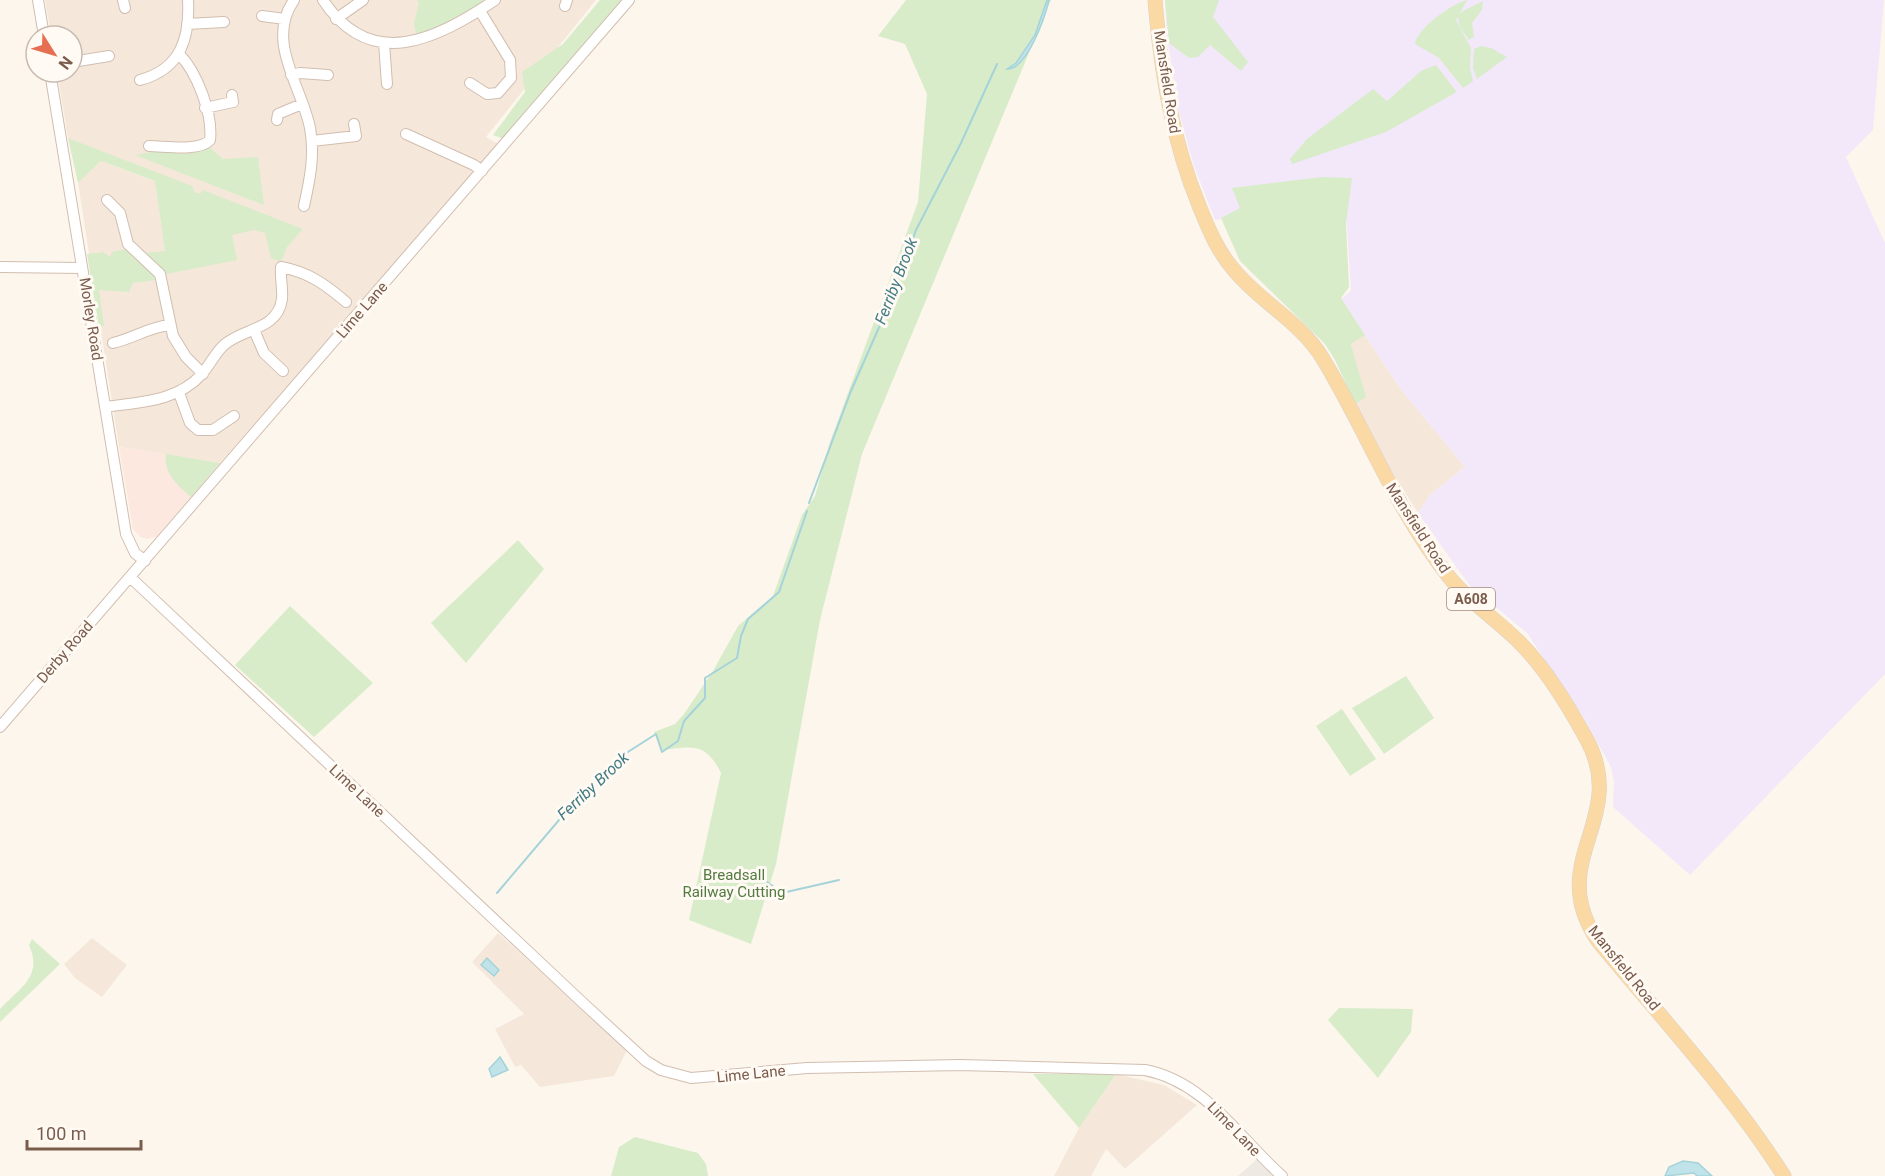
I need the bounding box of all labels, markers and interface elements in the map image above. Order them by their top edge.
north arrow [24,24,84,84]
street label: Mansfield Road [1150,29,1184,135]
text: N [55,52,77,73]
water label: Ferriby Brook [871,234,922,327]
street label: Morley Road [76,276,106,362]
street label: Lime Lane [333,278,391,342]
street label: Mansfield Road [1382,480,1454,576]
road number: A608 [1447,588,1495,610]
street label: Derby Road [33,617,97,687]
water label: Ferriby Brook [553,747,634,824]
street label: Lime Lane [326,761,388,821]
park label: Breadsall Railway Cutting [682,866,786,901]
street label: Mansfield Road [1584,922,1664,1014]
street label: Lime Lane [716,1061,786,1087]
street label: Lime Lane [1204,1098,1264,1160]
scale bar [27,1113,141,1151]
text: 100 m [36,1123,87,1144]

